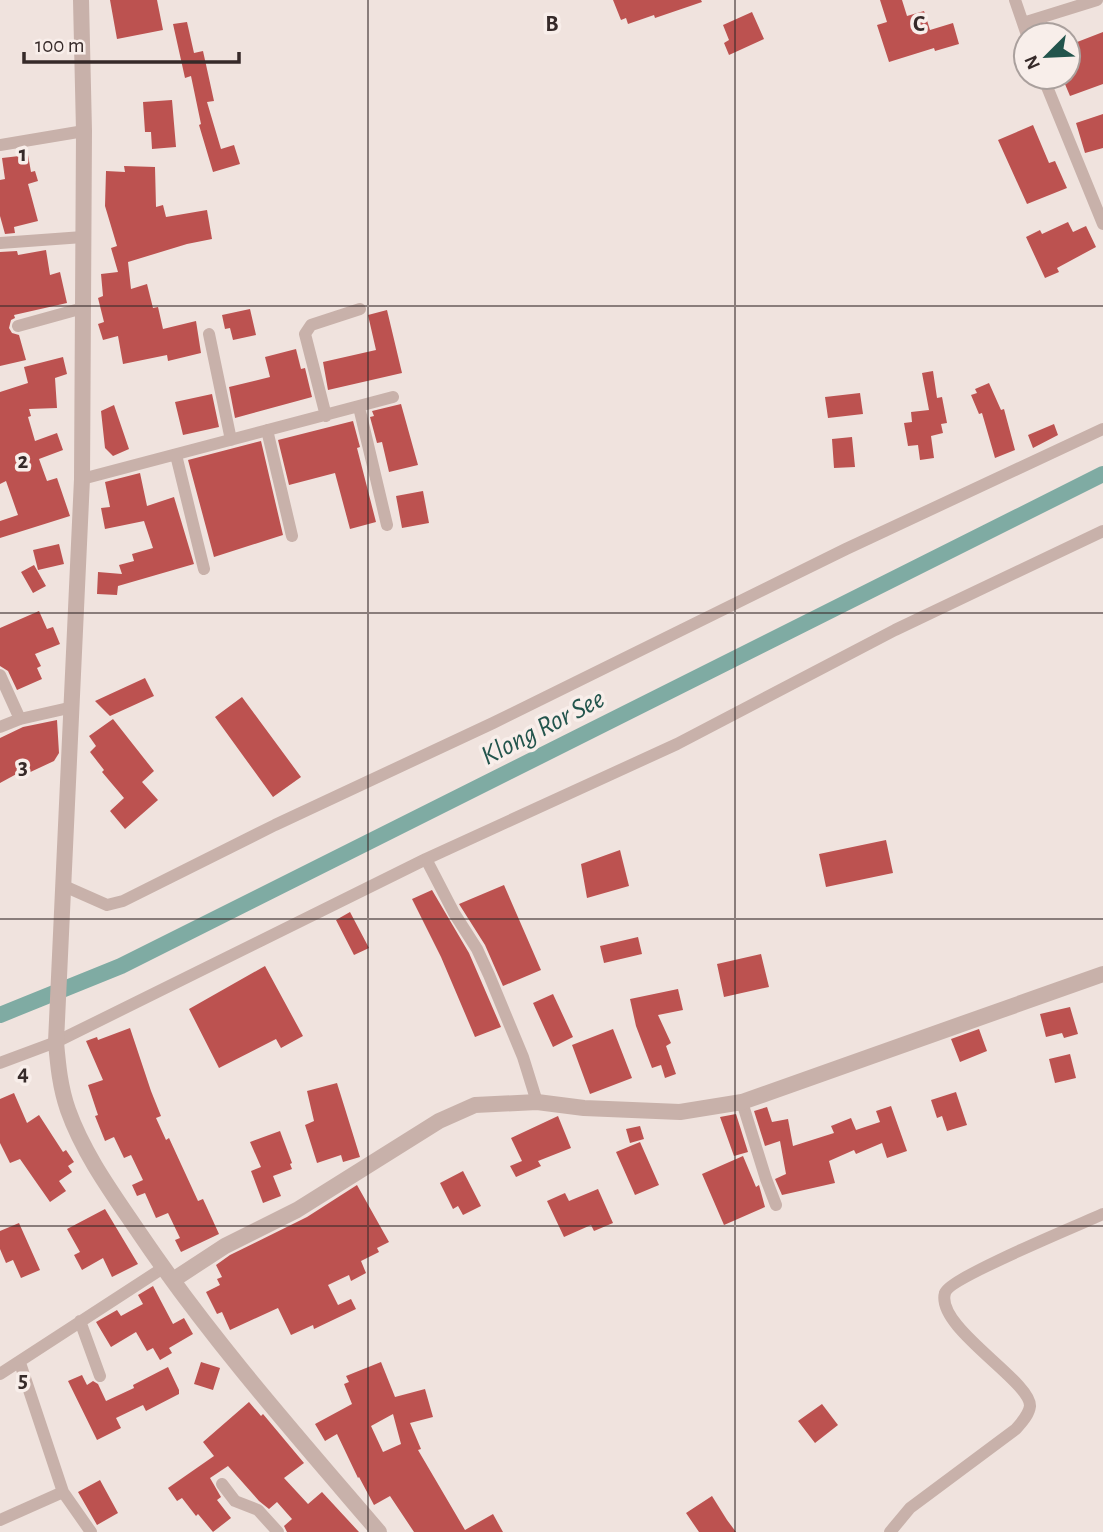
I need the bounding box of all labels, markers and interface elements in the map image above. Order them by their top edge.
text: B [545,13,559,36]
text: C [913,13,925,36]
scale bar [24,21,240,65]
north arrow [1012,21,1082,91]
text: 100 m [35,35,85,56]
text: N [1021,52,1044,72]
text: 1 [19,143,27,166]
text: 2 [18,450,29,473]
water label: Klong Ror See [477,685,609,771]
text: 3 [18,756,28,779]
text: 4 [17,1062,29,1085]
text: 5 [18,1369,28,1392]

